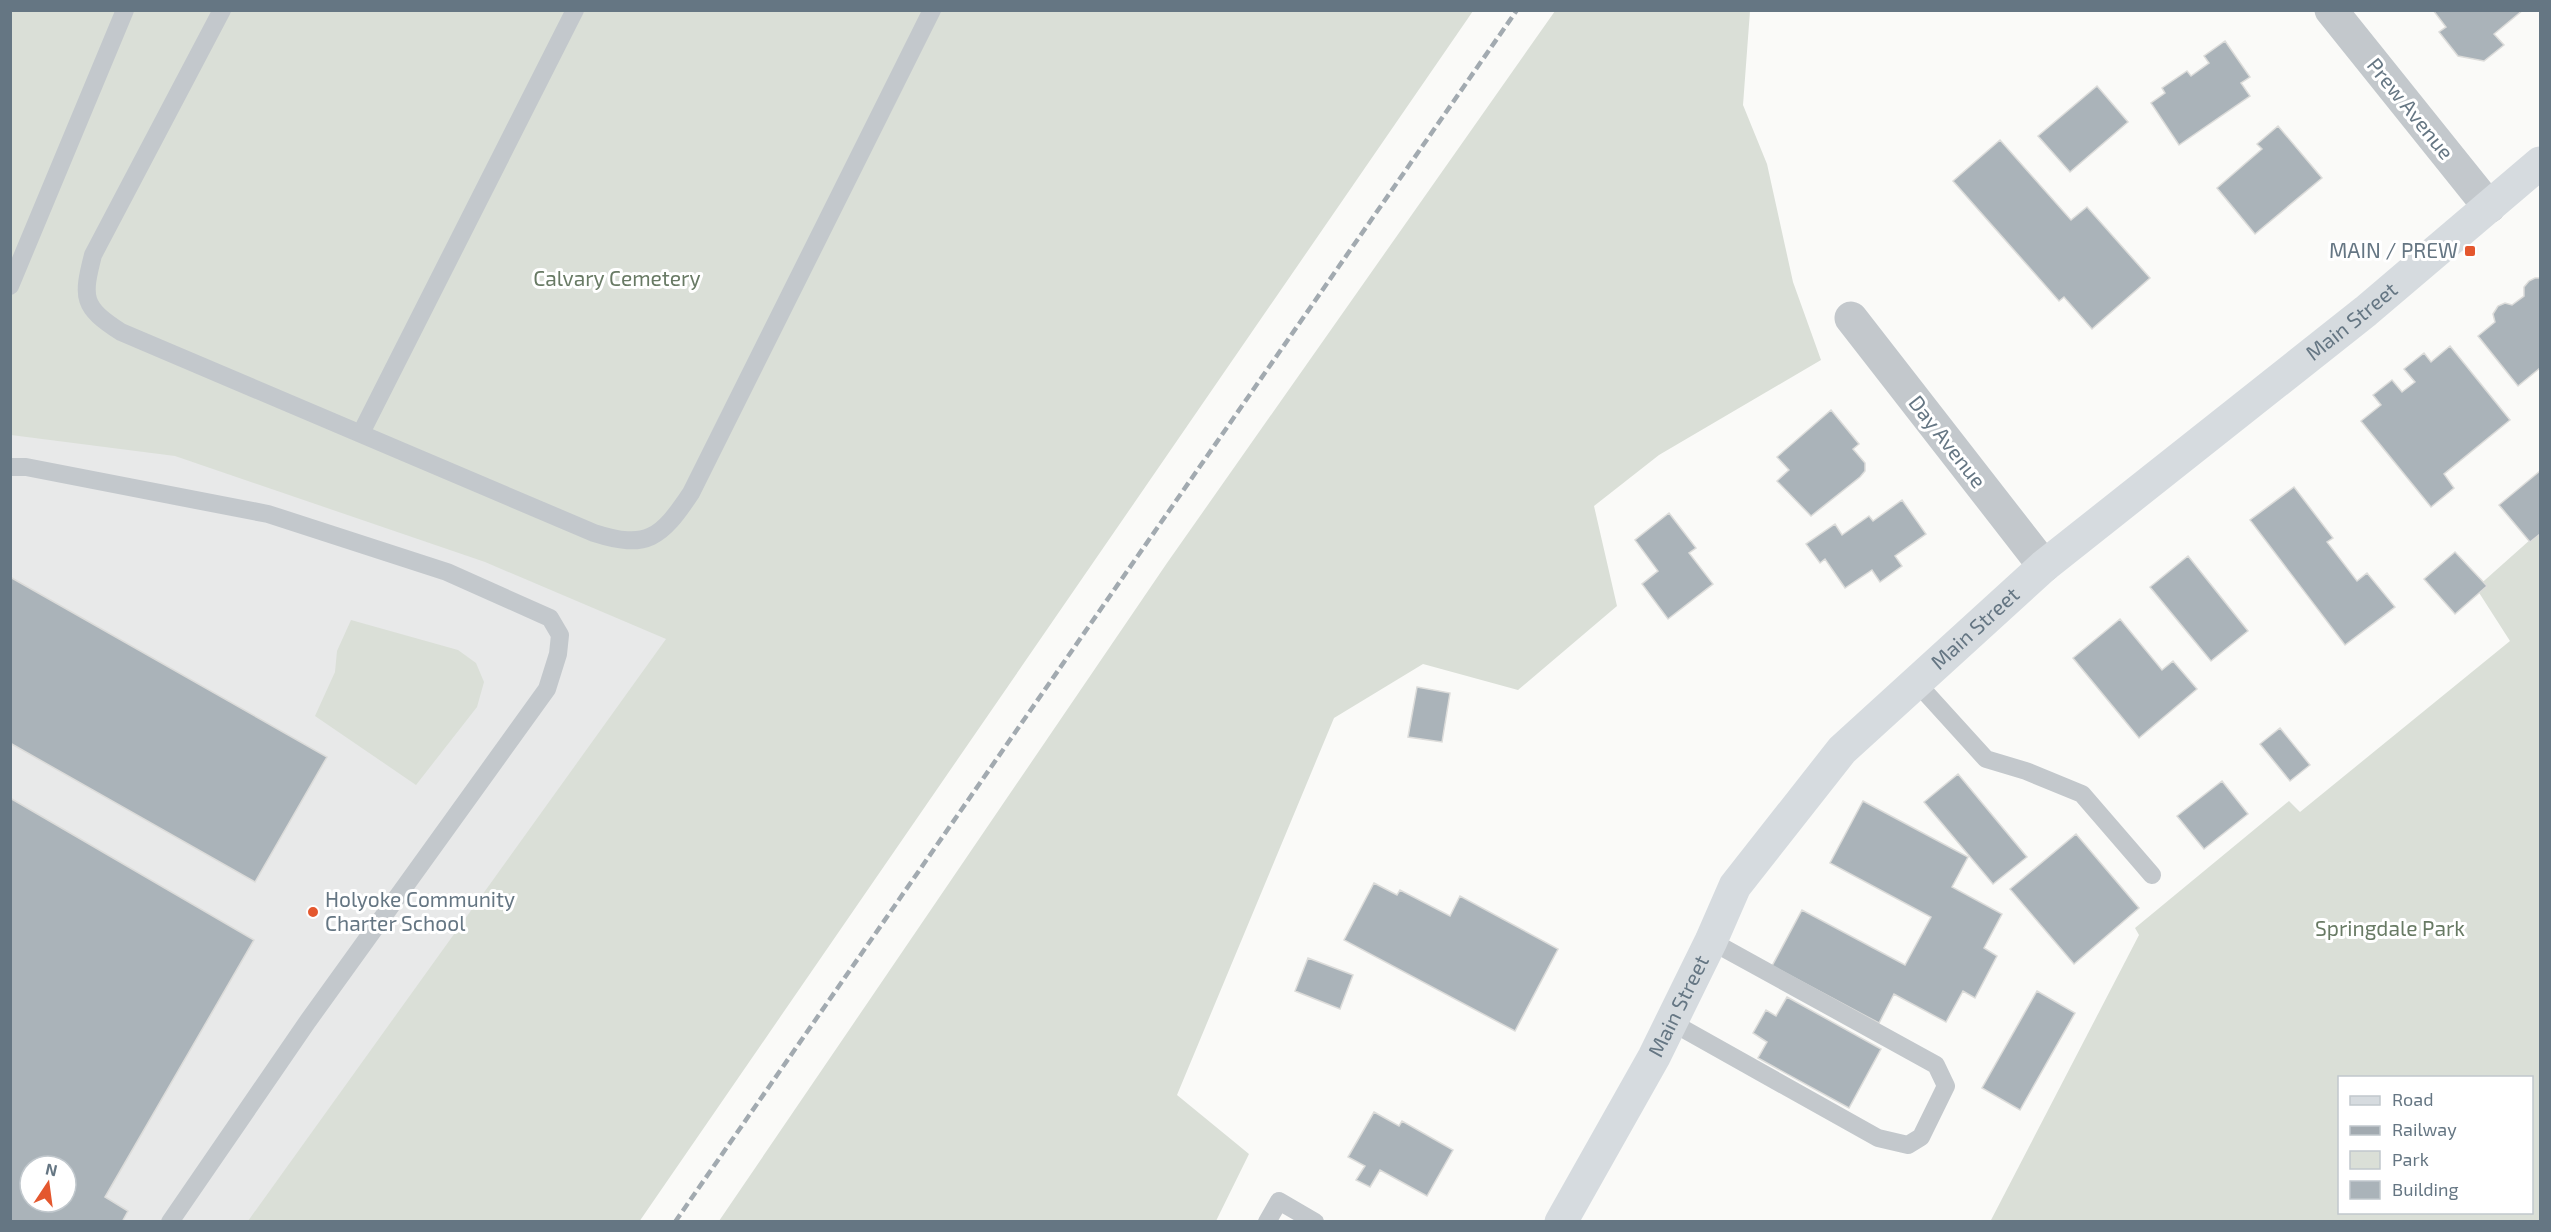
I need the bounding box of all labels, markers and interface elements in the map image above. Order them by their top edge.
street label: Prew Avenue [2363,52,2460,164]
place label: MAIN / PREW [2329,237,2458,262]
marker: MAIN / PREW [2463,244,2477,258]
park label: Calvary Cemetery [533,265,701,290]
street label: Main Street [2300,276,2402,365]
street label: Day Avenue [1904,390,1992,492]
street label: Main Street [1925,581,2024,674]
place label: Holyoke Community Charter School [325,886,515,935]
marker: Holyoke Community Charter School [306,905,320,919]
park label: Springdale Park [2315,915,2465,940]
street label: Main Street [1642,950,1713,1061]
legend [2338,1076,2533,1214]
text: Road [2392,1088,2433,1110]
text: Railway [2392,1118,2457,1140]
text: Park [2392,1148,2429,1170]
north arrow [18,1154,78,1214]
text: N [44,1158,59,1179]
text: Building [2392,1178,2459,1200]

